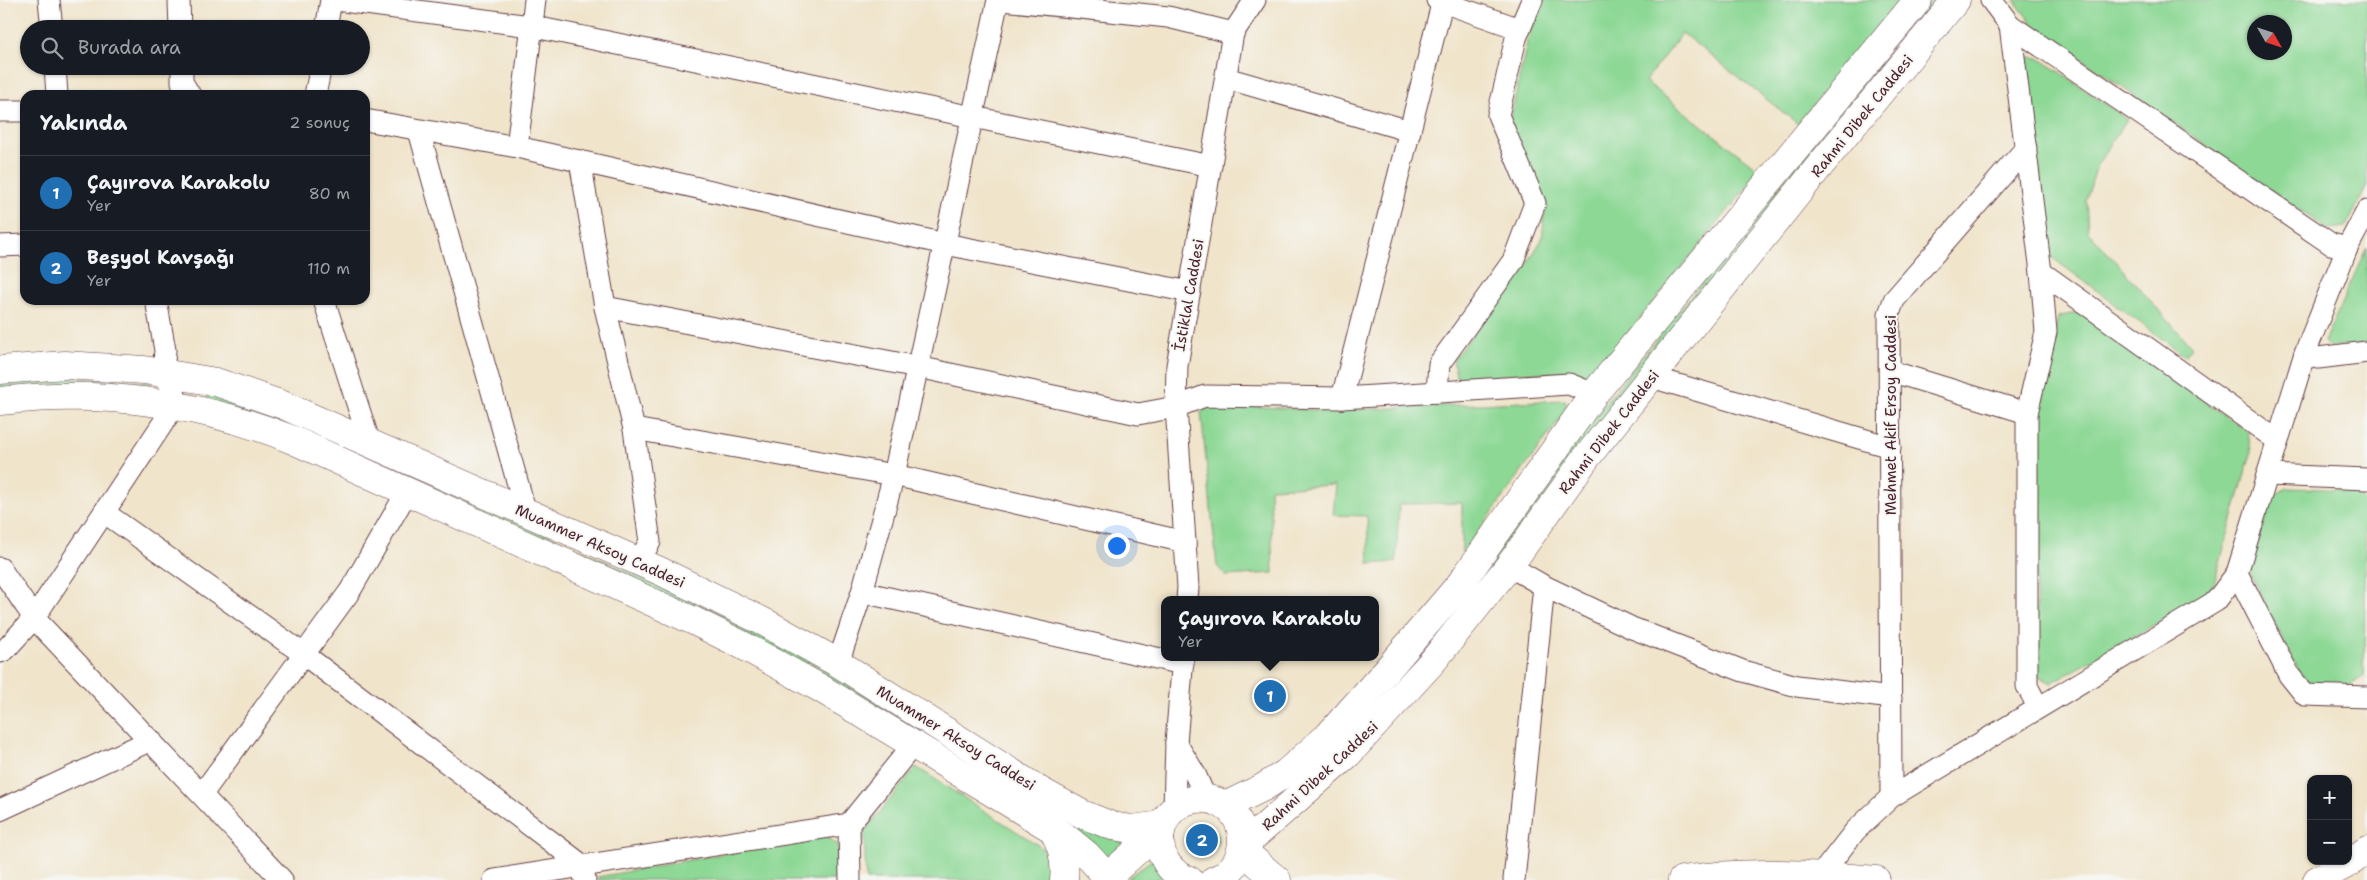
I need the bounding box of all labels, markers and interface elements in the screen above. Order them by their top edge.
north arrow [2247,15,2292,60]
search box [20,20,370,75]
icon: search [38,34,66,62]
text: Burada ara [78,35,181,60]
street label: Rahmi Dibek Caddesi [1806,51,1918,181]
text: Yakında [40,109,127,137]
text: 2 sonuç [289,112,350,133]
text: Çayırova Karakolu [87,170,270,195]
text: 1 [52,183,60,204]
text: 80 m [309,183,350,204]
text: Yer [87,195,111,216]
street label: İstiklal Caddesi [1169,237,1209,353]
text: Beşyol Kavşağı [87,245,234,270]
text: 2 [50,258,62,279]
text: 110 m [307,258,350,279]
text: Yer [87,270,111,291]
street label: Mehmet Akif Ersoy Caddesi [1881,315,1901,515]
street label: Rahmi Dibek Caddesi [1554,366,1664,498]
street label: Muammer Aksoy Caddesi [512,499,688,593]
your location [1104,533,1130,559]
popup [1161,596,1379,661]
text: Çayırova Karakolu [1178,606,1362,631]
text: Yer [1178,631,1203,652]
pin: 1 [1254,677,1286,715]
street label: Muammer Aksoy Caddesi [873,681,1039,795]
street label: Rahmi Dibek Caddesi [1257,717,1383,835]
map controls [2307,775,2352,865]
button: + [2307,775,2352,820]
button: − [2307,820,2352,865]
pin: 2 [1186,821,1218,859]

